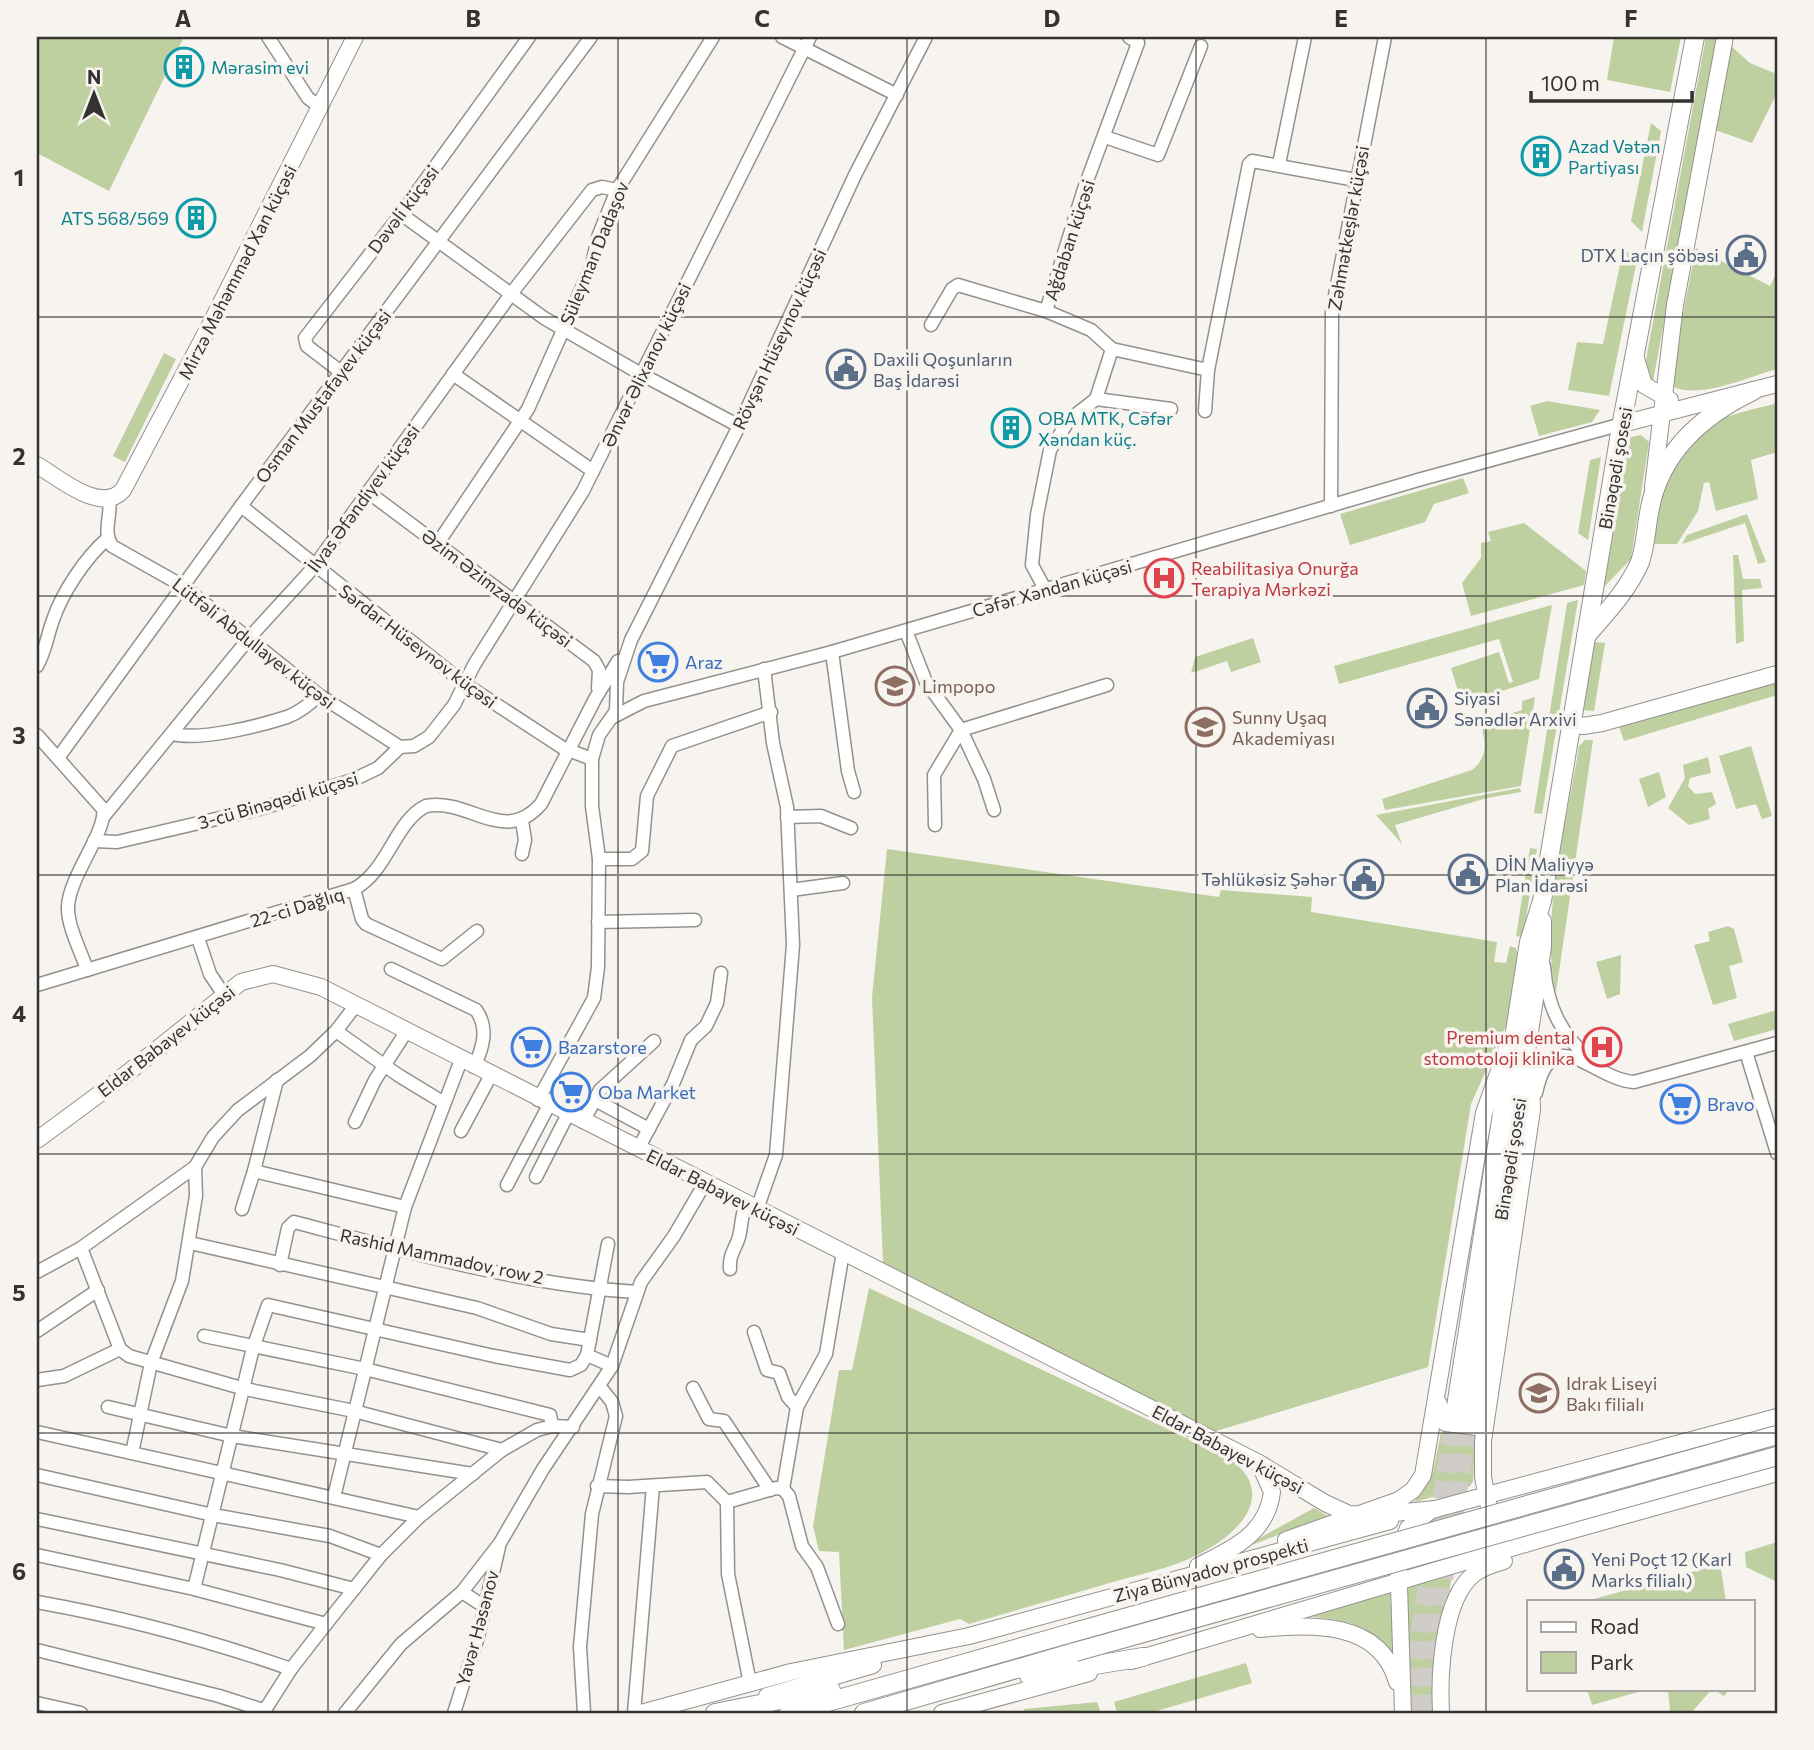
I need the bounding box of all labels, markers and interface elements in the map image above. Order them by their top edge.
text: A [175,4,192,32]
text: B [465,4,481,32]
text: C [754,4,770,32]
text: D [1044,4,1061,32]
text: E [1334,4,1348,32]
text: F [1624,4,1638,32]
building icon: Mərasim evi [163,46,205,88]
place label: Mərasim evi [211,56,309,78]
north arrow [60,60,130,130]
scale bar [1531,60,1692,104]
text: N [87,65,101,88]
text: 100 m [1541,70,1600,95]
building icon: Azad Vətən Partiyası [1520,135,1562,177]
place label: Azad Vətən Partiyası [1568,135,1661,178]
street label: Zəhmətkeşlər küçəsi [1323,144,1373,312]
street label: Mirzə Məhəmməd Xan küçəsi [173,161,301,383]
street label: Dəvəli küçəsi [363,161,443,257]
text: 1 [14,163,24,191]
street label: Ağdaban küçəsi [1039,177,1099,303]
street label: Süleyman Dadaşov [555,178,633,328]
building icon: ATS 568/569 [175,197,217,239]
place label: ATS 568/569 [61,207,169,229]
public building icon: DTX Laçın şöbəsi [1725,234,1767,276]
place label: DTX Laçın şöbəsi [1580,244,1719,266]
street label: Rövşən Hüseynov küçəsi [727,245,831,433]
street label: Ənvər Əlixanov küçəsi [597,279,695,451]
street label: Osman Mustafayev küçəsi [250,305,396,487]
public building icon: Daxili Qoşunların Baş İdarəsi [825,348,867,390]
place label: Daxili Qoşunların Baş İdarəsi [873,348,1012,391]
street label: Binəqədi şosesi [1593,405,1637,531]
building icon: OBA MTK, Cəfər Xəndan küç. [990,407,1032,449]
place label: OBA MTK, Cəfər Xəndan küç. [1038,407,1173,450]
street label: İlyas Əfəndiyev küçəsi [302,420,424,576]
text: 2 [12,442,26,470]
street label: Əzim Əzimzadə küçəsi [417,524,577,652]
street label: Cəfər Xəndan küçəsi [970,555,1134,621]
hospital icon: Reabilitasiya Onurğa Terapiya Mərkəzi [1143,557,1185,599]
place label: Reabilitasiya Onurğa Terapiya Mərkəzi [1191,557,1359,600]
street label: Lütfəli Abdullayev küçəsi [168,573,340,713]
street label: Sərdar Hüseynov küçəsi [335,579,501,713]
supermarket icon: Araz [637,641,679,683]
place label: Araz [685,651,723,673]
school or university icon: Limpopo [874,665,916,707]
place label: Limpopo [922,675,995,697]
public building icon: Siyasi Sənədlər Arxivi [1406,687,1448,729]
place label: Siyasi Sənədlər Arxivi [1454,687,1577,730]
school or university icon: Sunny Uşaq Akademiyası [1184,706,1226,748]
place label: Sunny Uşaq Akademiyası [1232,706,1335,749]
text: 3 [12,721,26,749]
street label: 3-cü Binəqədi küçəsi [195,767,361,833]
public building icon: DİN Maliyyə Plan İdarəsi [1447,853,1489,895]
place label: DİN Maliyyə Plan İdarəsi [1495,853,1594,896]
public building icon: Təhlükəsiz Şəhər [1343,858,1385,900]
place label: Təhlükəsiz Şəhər [1201,868,1337,890]
street label: 22-ci Dağlıq [248,882,346,932]
street label: Eldar Babayev küçəsi [93,980,239,1102]
text: 4 [12,999,26,1027]
supermarket icon: Bazarstore [510,1026,552,1068]
place label: Premium dental stomotoloji klinika [1423,1026,1575,1069]
hospital icon: Premium dental stomotoloji klinika [1581,1026,1623,1068]
place label: Bazarstore [558,1036,647,1058]
supermarket icon: Oba Market [550,1071,592,1113]
place label: Oba Market [598,1081,696,1103]
supermarket icon: Bravo [1659,1083,1701,1125]
place label: Bravo [1707,1093,1755,1115]
street label: Binəqədi şosesi [1489,1096,1531,1222]
street label: Eldar Babayev küçəsi [643,1144,803,1240]
street label: Rashid Mammadov, row 2 [338,1224,546,1288]
text: 5 [12,1278,26,1306]
school or university icon: Idrak Liseyi Bakı filialı [1518,1372,1560,1414]
place label: Idrak Liseyi Bakı filialı [1566,1372,1657,1415]
street label: Eldar Babayev küçəsi [1148,1400,1308,1498]
street label: Ziya Bünyadov prospekti [1111,1533,1311,1607]
public building icon: Yeni Poçt 12 (Karl Marks filialı) [1543,1548,1585,1590]
place label: Yeni Poçt 12 (Karl Marks filialı) [1591,1548,1732,1591]
text: 6 [12,1557,26,1585]
street label: Yavər Həsənov [451,1568,503,1688]
legend [1527,1600,1755,1690]
text: Road [1590,1613,1639,1638]
text: Park [1590,1649,1634,1674]

